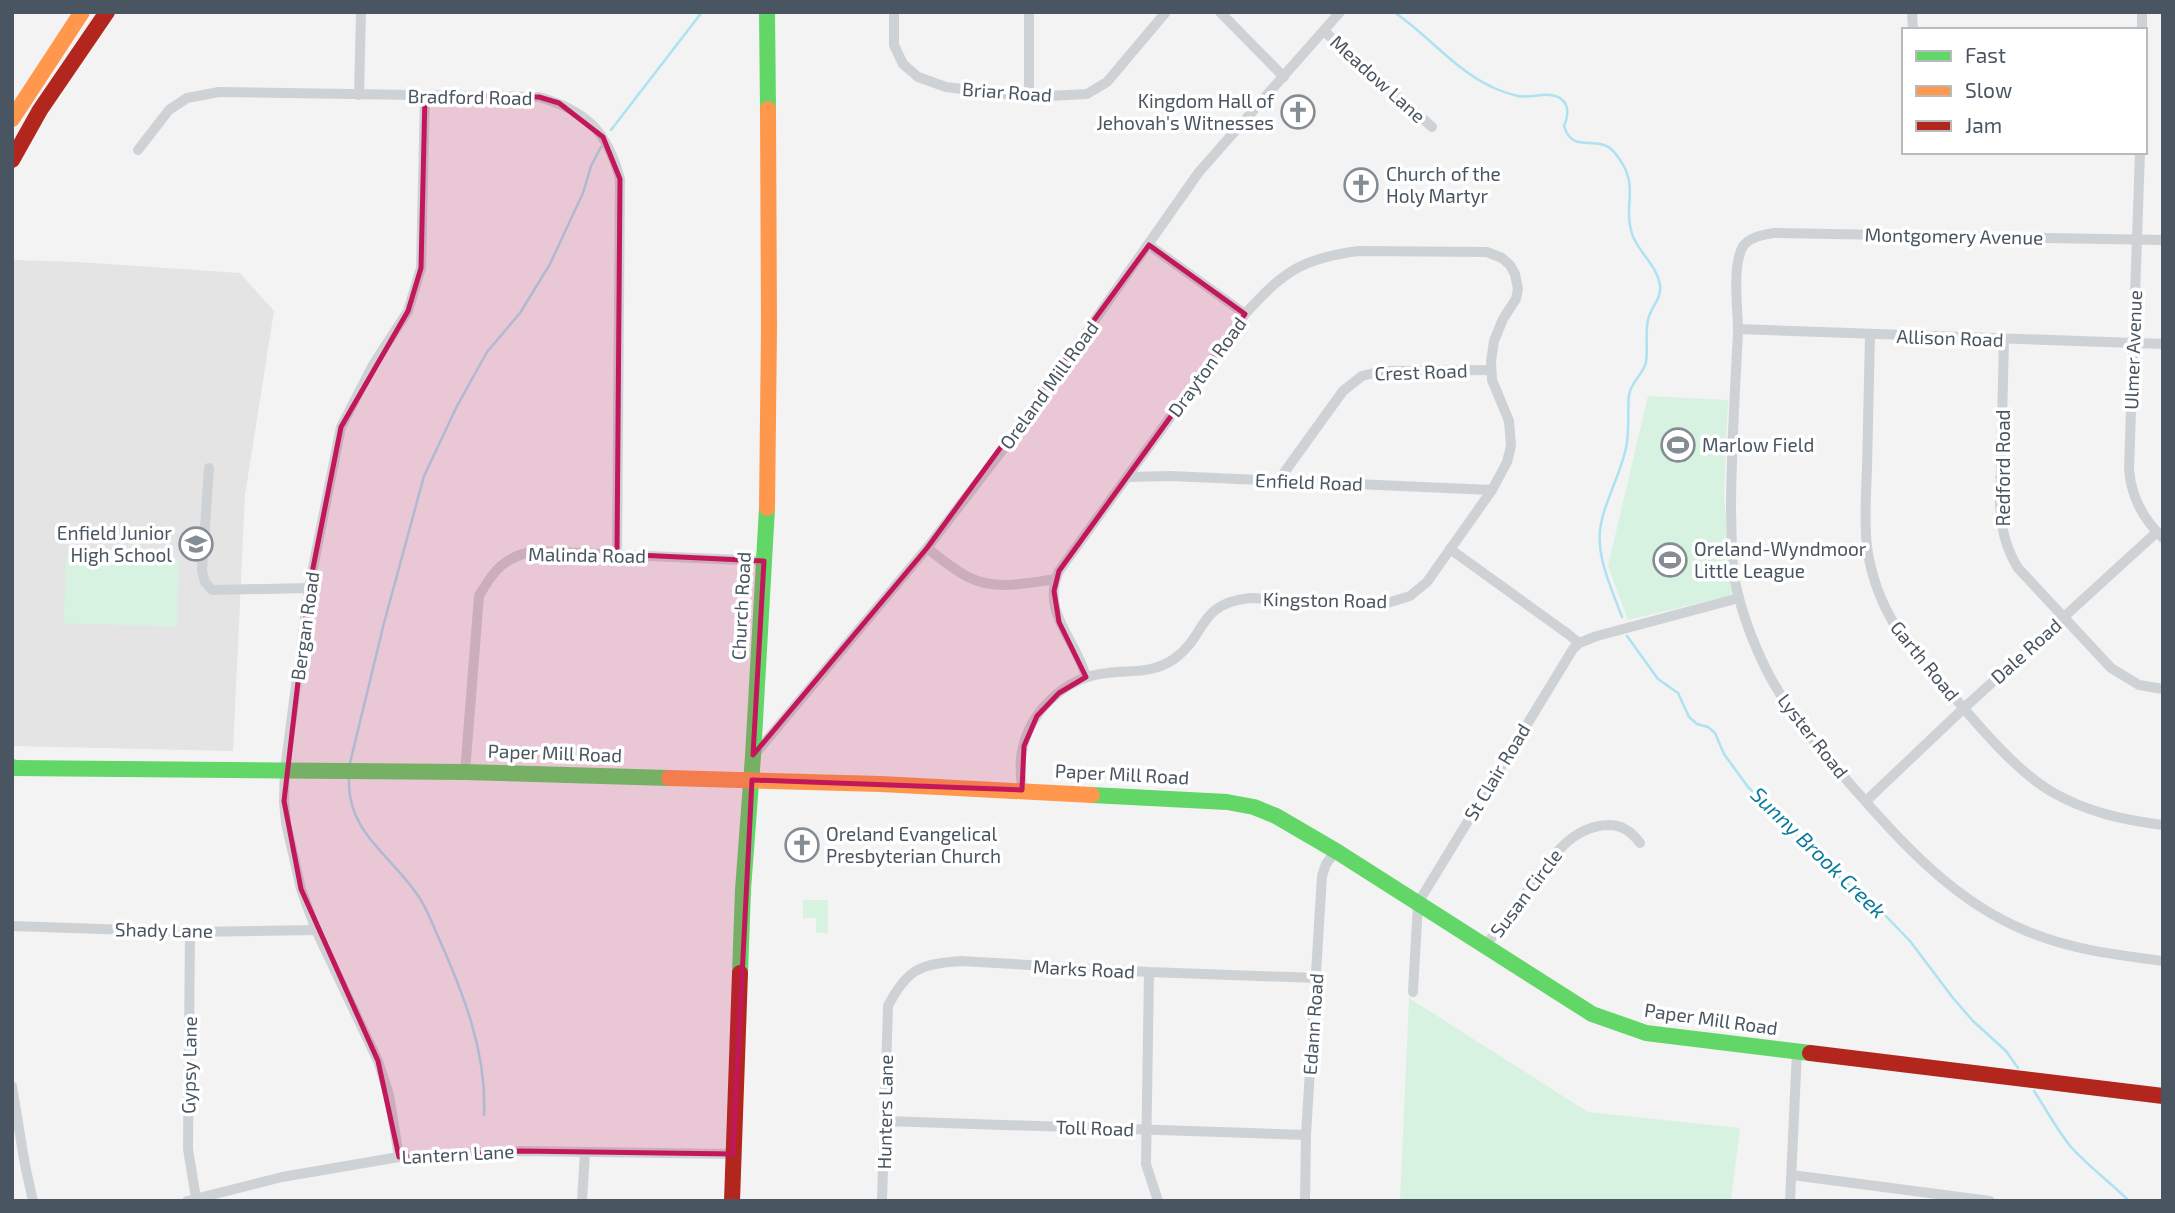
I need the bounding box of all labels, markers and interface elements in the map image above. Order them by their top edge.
legend [1902,28,2147,154]
street label: Meadow Lane [1326,30,1431,127]
text: Fast [1965,42,2006,67]
street label: Briar Road [961,77,1053,106]
text: Slow [1965,77,2012,102]
street label: Bradford Road [407,84,533,109]
place label: Kingdom Hall of Jehovah's Witnesses [1096,89,1275,134]
church icon: Kingdom Hall of Jehovah's Witnesses [1279,93,1317,131]
text: Jam [1965,112,2002,137]
place label: Church of the Holy Martyr [1386,162,1501,207]
church icon: Church of the Holy Martyr [1342,166,1380,204]
street label: Montgomery Avenue [1865,222,2044,249]
street label: Ulmer Avenue [2119,290,2146,410]
street label: Drayton Road [1163,312,1251,421]
street label: Oreland Mill Road [994,316,1103,453]
street label: Allison Road [1896,324,2004,351]
street label: Crest Road [1374,358,1468,385]
street label: Redford Road [1991,410,2014,526]
sports icon: Marlow Field [1659,426,1697,464]
place label: Marlow Field [1702,433,1814,456]
street label: Enfield Road [1255,468,1363,495]
place label: Enfield Junior High School [57,521,172,566]
school or university icon: Enfield Junior High School [177,525,215,563]
place label: Oreland-Wyndmoor Little League [1694,537,1867,582]
sports icon: Oreland-Wyndmoor Little League [1651,541,1689,579]
street label: Malinda Road [528,542,646,567]
street label: Church Road [726,551,755,661]
street label: Bergan Road [285,570,324,682]
street label: Kingston Road [1263,587,1387,612]
street label: Dale Road [1986,613,2066,688]
street label: Garth Road [1886,616,1965,705]
street label: Lyster Road [1773,689,1853,782]
street label: St Clair Road [1459,719,1534,824]
street label: Paper Mill Road [487,739,623,766]
street label: Paper Mill Road [1054,758,1190,789]
water label: Sunny Brook Creek [1746,781,1892,923]
place label: Oreland Evangelical Presbyterian Church [826,822,1001,867]
church icon: Oreland Evangelical Presbyterian Church [783,826,821,864]
street label: Susan Circle [1485,844,1566,942]
street label: Shady Lane [115,917,213,942]
street label: Marks Road [1032,954,1136,983]
street label: Edann Road [1297,972,1328,1076]
street label: Paper Mill Road [1643,998,1779,1039]
street label: Gypsy Lane [176,1016,201,1114]
street label: Hunters Lane [872,1054,897,1170]
street label: Toll Road [1055,1115,1135,1140]
street label: Lantern Lane [401,1139,515,1168]

